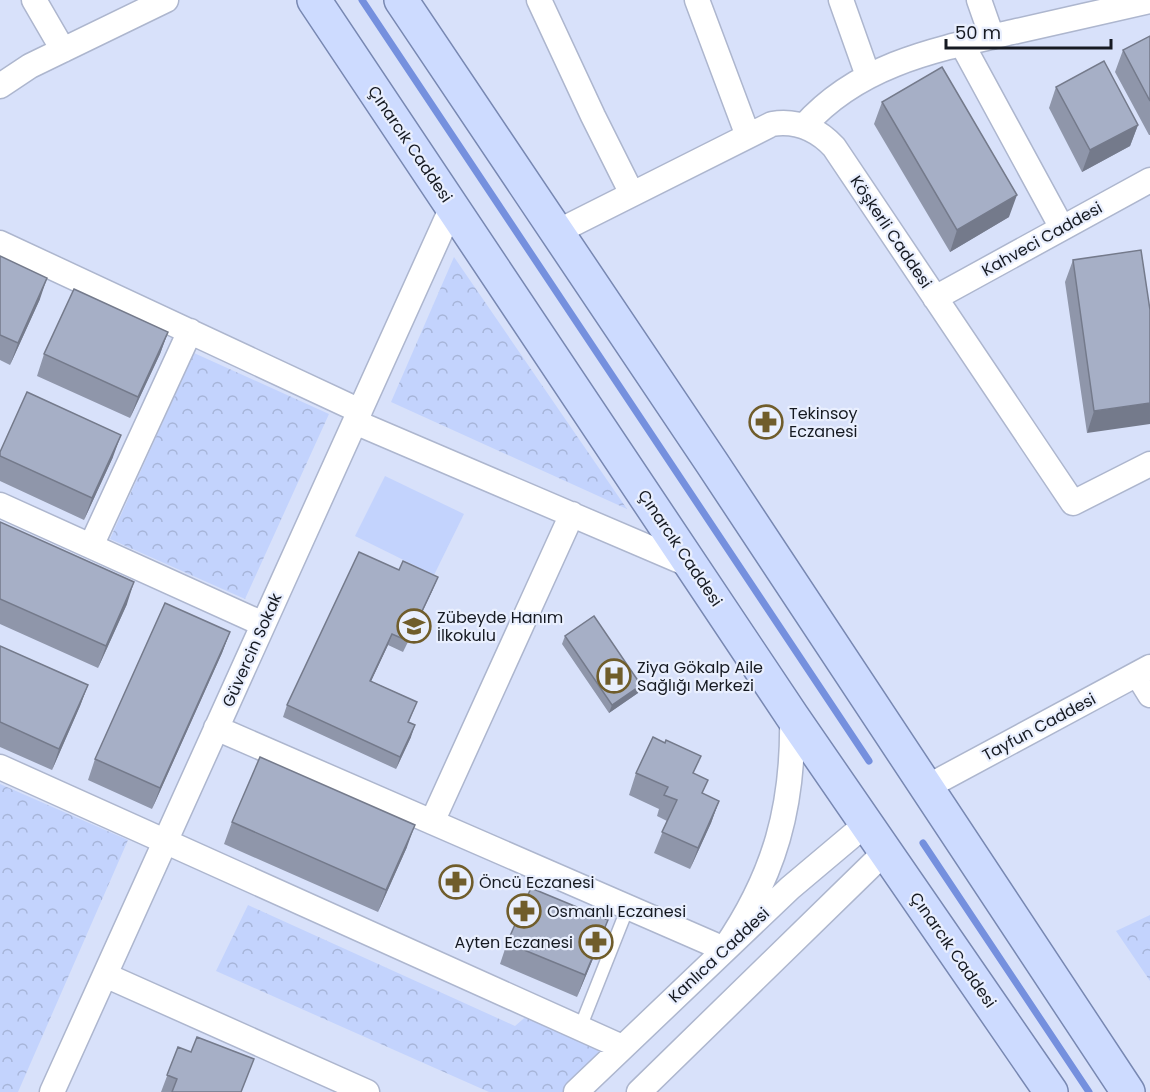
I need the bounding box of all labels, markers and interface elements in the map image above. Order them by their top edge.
scale bar [946,12,1111,50]
text: 50 m [955,20,1001,45]
street label: Çınarcık Caddesi [362,81,458,207]
street label: Köşkerli Caddesi [845,171,937,293]
street label: Kahveci Caddesi [978,196,1106,282]
place label: Tekinsoy Eczanesi [789,402,858,443]
pharmacy icon: Tekinsoy Eczanesi [748,404,784,440]
street label: Çınarcık Caddesi [632,485,728,611]
street label: Güvercin Sokak [217,589,288,711]
place label: Zübeyde Hanım İlkokulu [437,606,563,647]
school or university icon: Zübeyde Hanım İlkokulu [396,608,432,644]
place label: Ziya Gökalp Aile Sağlığı Merkezi [637,656,763,697]
hospital icon: Ziya Gökalp Aile Sağlığı Merkezi [596,658,632,694]
street label: Tayfun Caddesi [978,687,1100,767]
pharmacy icon: Öncü Eczanesi [438,864,474,900]
place label: Öncü Eczanesi [479,871,595,894]
street label: Çınarcık Caddesi [904,888,1002,1012]
pharmacy icon: Osmanlı Eczanesi [506,893,542,929]
place label: Osmanlı Eczanesi [547,900,686,923]
street label: Kanlıca Caddesi [663,902,775,1008]
pharmacy icon: Ayten Eczanesi [578,924,614,960]
place label: Ayten Eczanesi [454,931,573,954]

